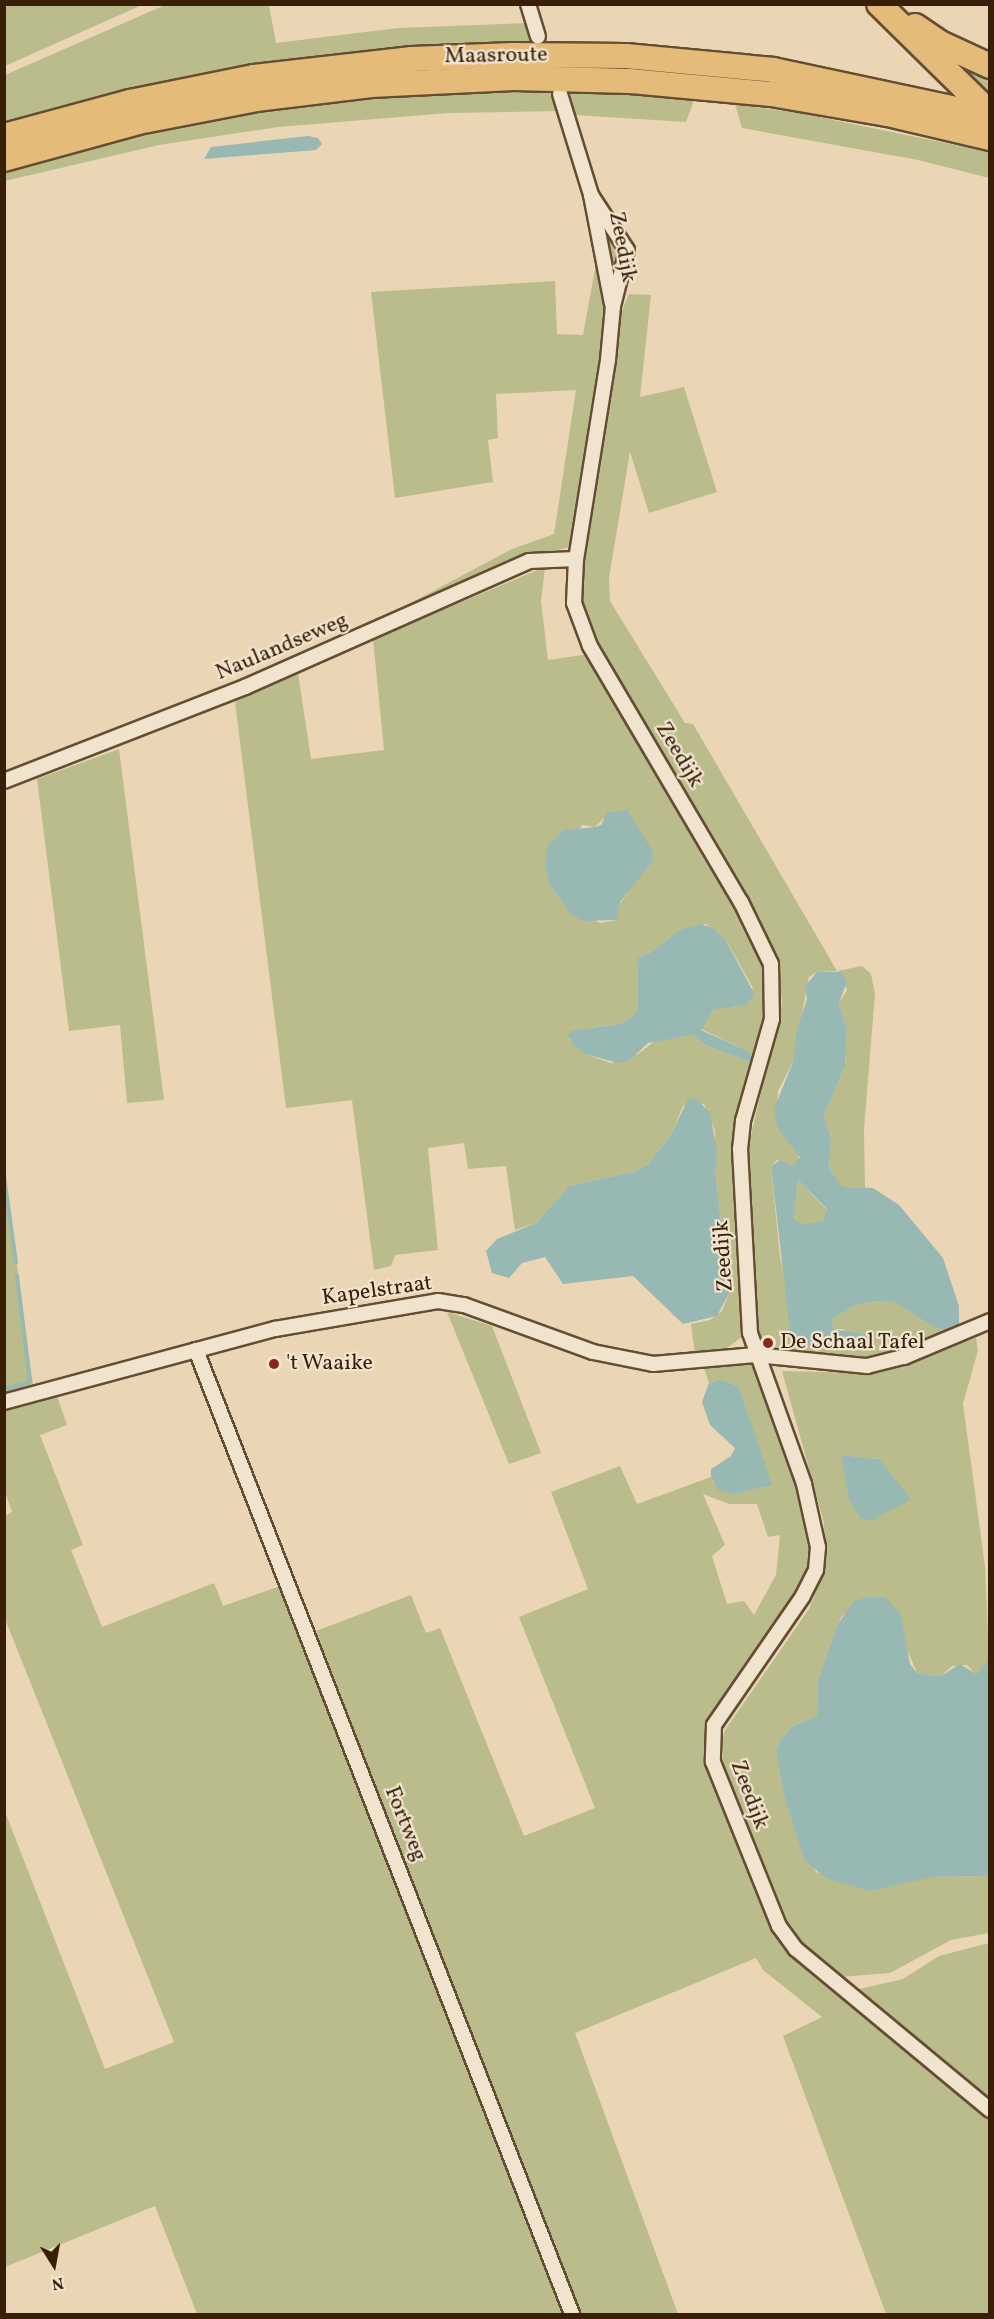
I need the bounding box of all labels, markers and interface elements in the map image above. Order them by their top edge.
street label: Maasroute [444,42,548,70]
street label: Zeedijk [602,209,642,285]
street label: Naulandseweg [212,607,352,687]
street label: Zeedijk [649,717,709,793]
street label: Zeedijk [708,1219,740,1293]
street label: Kapelstraat [320,1270,434,1312]
place label: De Schaal Tafel [780,1330,925,1356]
marker: De Schaal Tafel [761,1336,775,1350]
place label: 't Waaike [286,1351,374,1377]
marker: 't Waaike [267,1357,281,1371]
street label: Zeedijk [724,1757,774,1833]
street label: Fortweg [378,1783,432,1865]
north arrow [24,2235,84,2295]
text: N [50,2271,65,2295]

